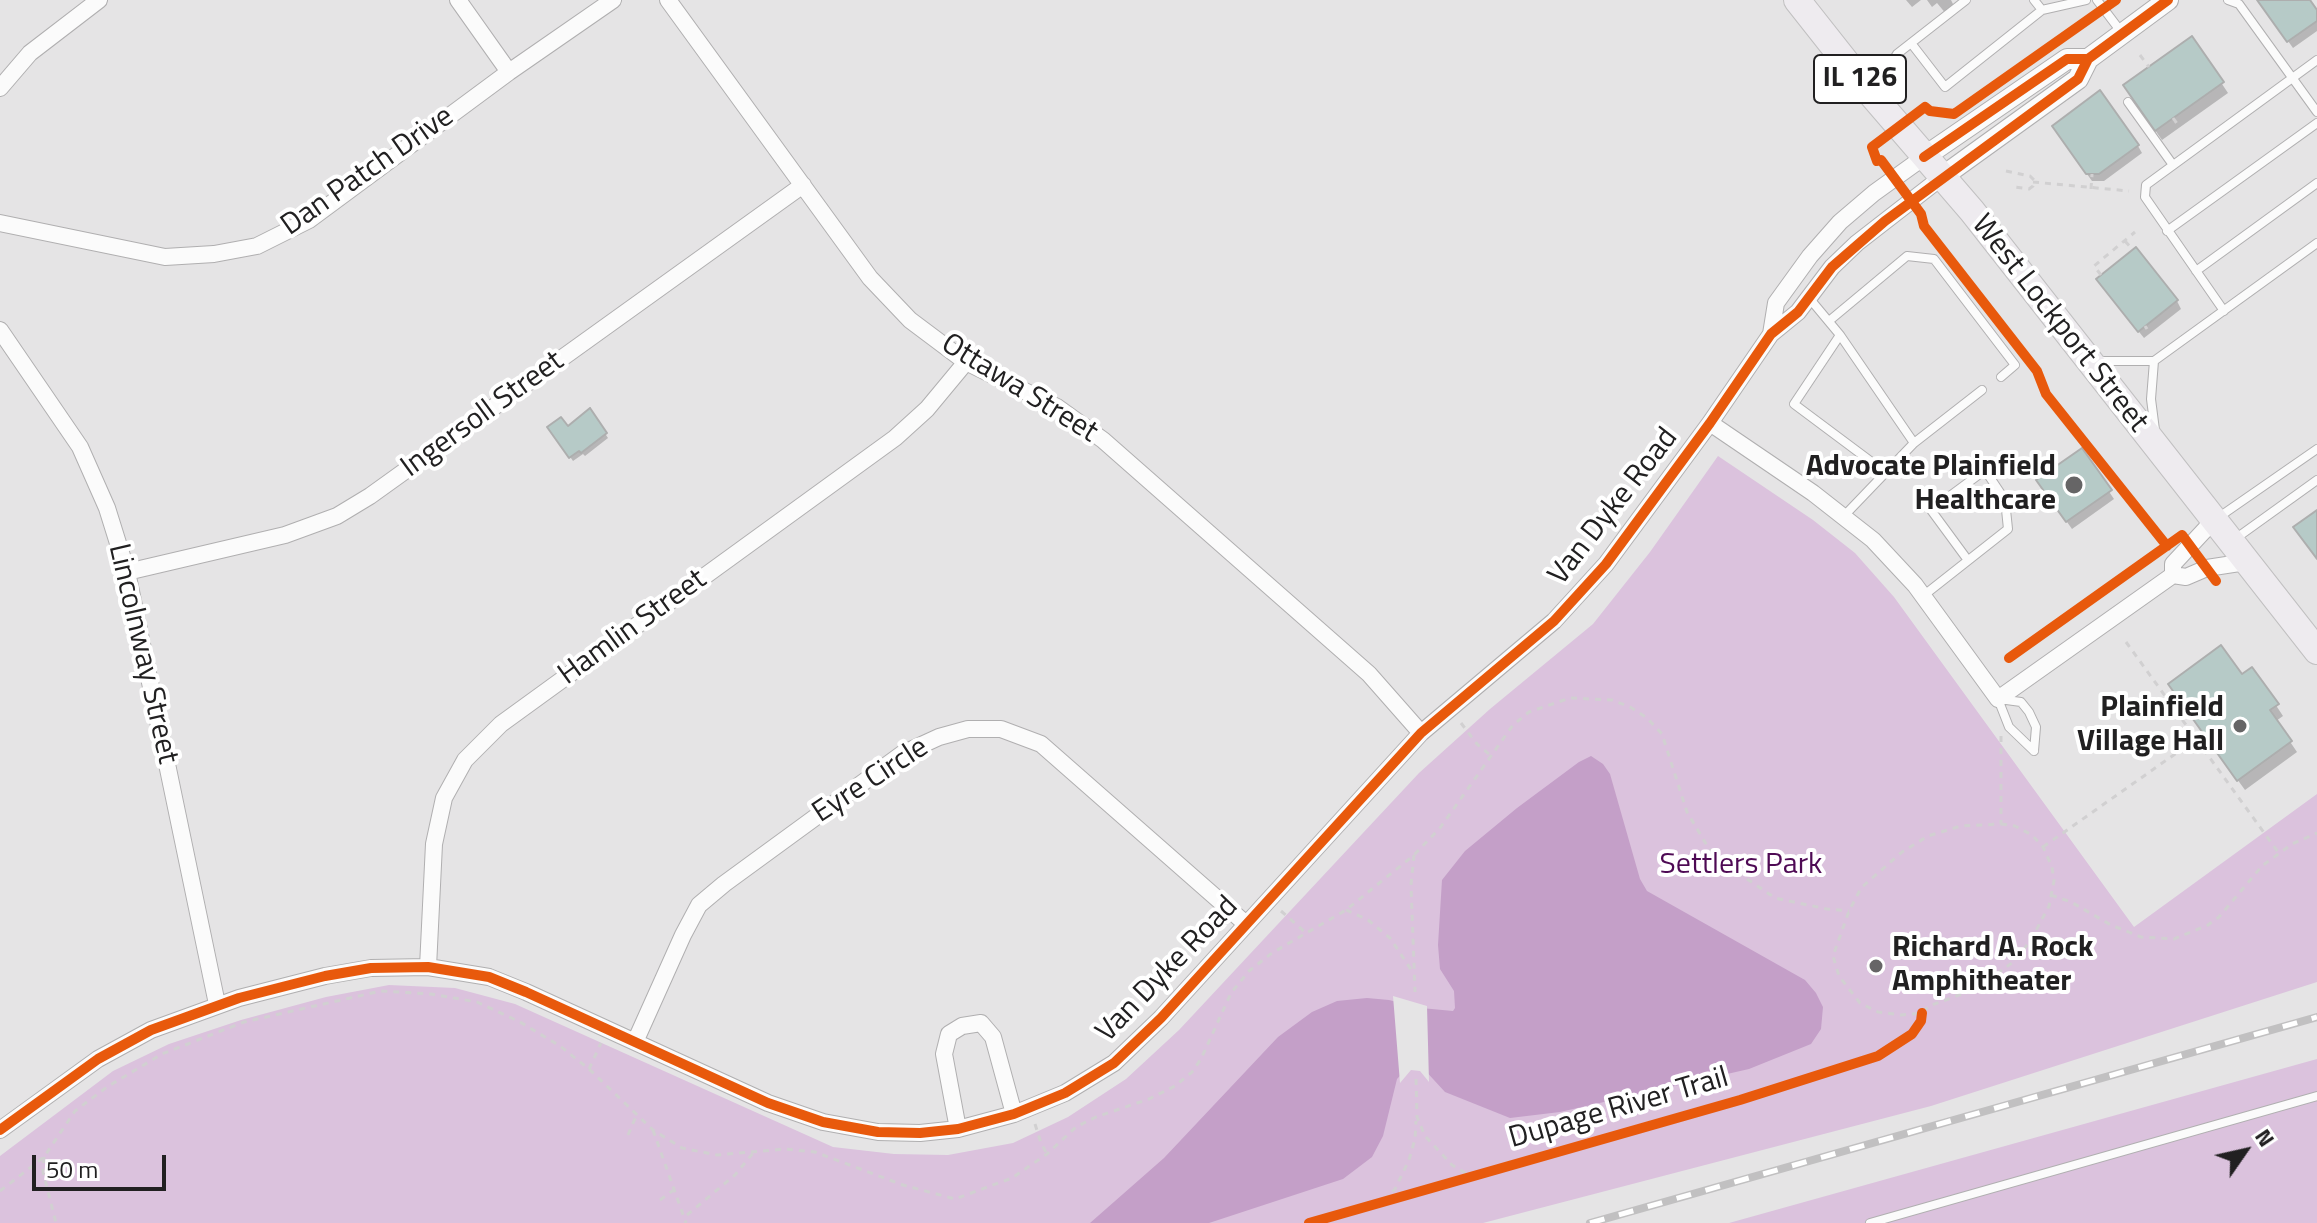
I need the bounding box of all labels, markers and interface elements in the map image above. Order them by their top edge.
road number: IL 126 [1814,55,1906,103]
street label: Dan Patch Drive [275,99,461,245]
street label: West Lockport Street [1963,208,2155,440]
street label: Ottawa Street [934,327,1104,451]
street label: Ingersoll Street [395,344,571,486]
street label: Van Dyke Road [1542,421,1686,593]
place label: Advocate Plainfield Healthcare [1806,450,2056,520]
marker: Advocate Plainfield Healthcare [2063,474,2085,496]
street label: Lincolnway Street [99,540,185,768]
street label: Hamlin Street [552,562,714,694]
place label: Plainfield Village Hall [2077,691,2224,762]
marker: Plainfield Village Hall [2231,717,2249,735]
street label: Eyre Circle [806,730,936,832]
park label: Settlers Park [1660,848,1822,884]
street label: Van Dyke Road [1089,890,1247,1050]
place label: Richard A. Rock Amphitheater [1892,931,2093,1002]
marker: Richard A. Rock Amphitheater [1867,957,1885,975]
street label: Dupage River Trail [1505,1060,1733,1158]
north arrow [2205,1111,2285,1191]
text: N [2247,1122,2283,1153]
scale bar [36,1139,170,1189]
text: 50 m [46,1151,98,1187]

